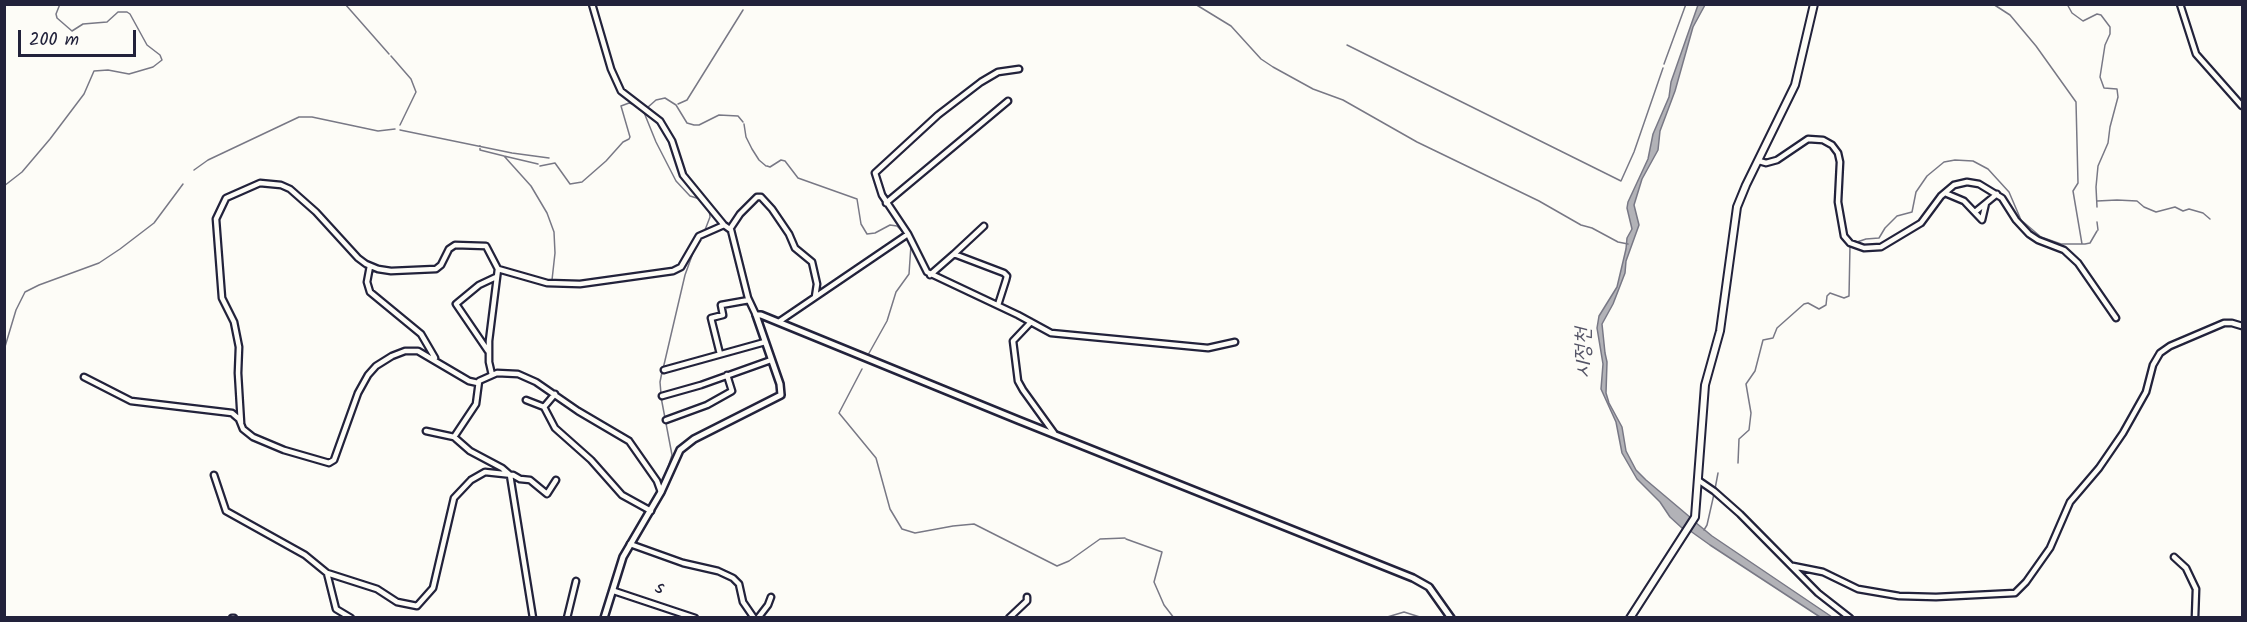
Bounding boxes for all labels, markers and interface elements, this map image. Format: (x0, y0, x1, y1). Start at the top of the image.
scale bar (21, 18, 140, 56)
text: 200 m (29, 26, 79, 55)
water label: 시정천 (1572, 328, 1598, 378)
street label: s (651, 577, 667, 603)

